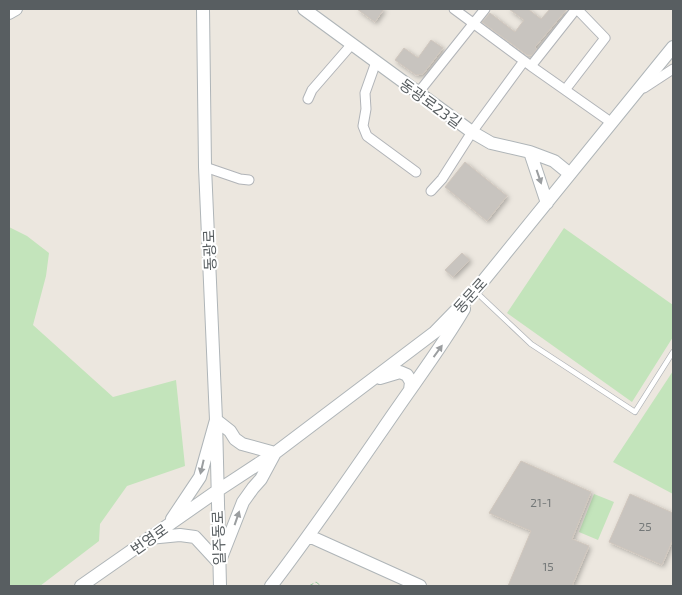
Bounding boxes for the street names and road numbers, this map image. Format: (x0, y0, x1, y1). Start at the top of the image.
street label: 동광로23길 (397, 75, 465, 131)
street label: 동광로 (199, 229, 219, 271)
street label: 동문로 (449, 274, 491, 316)
street label: 일주동로 (208, 510, 228, 566)
street label: 번영로 (127, 520, 171, 558)

